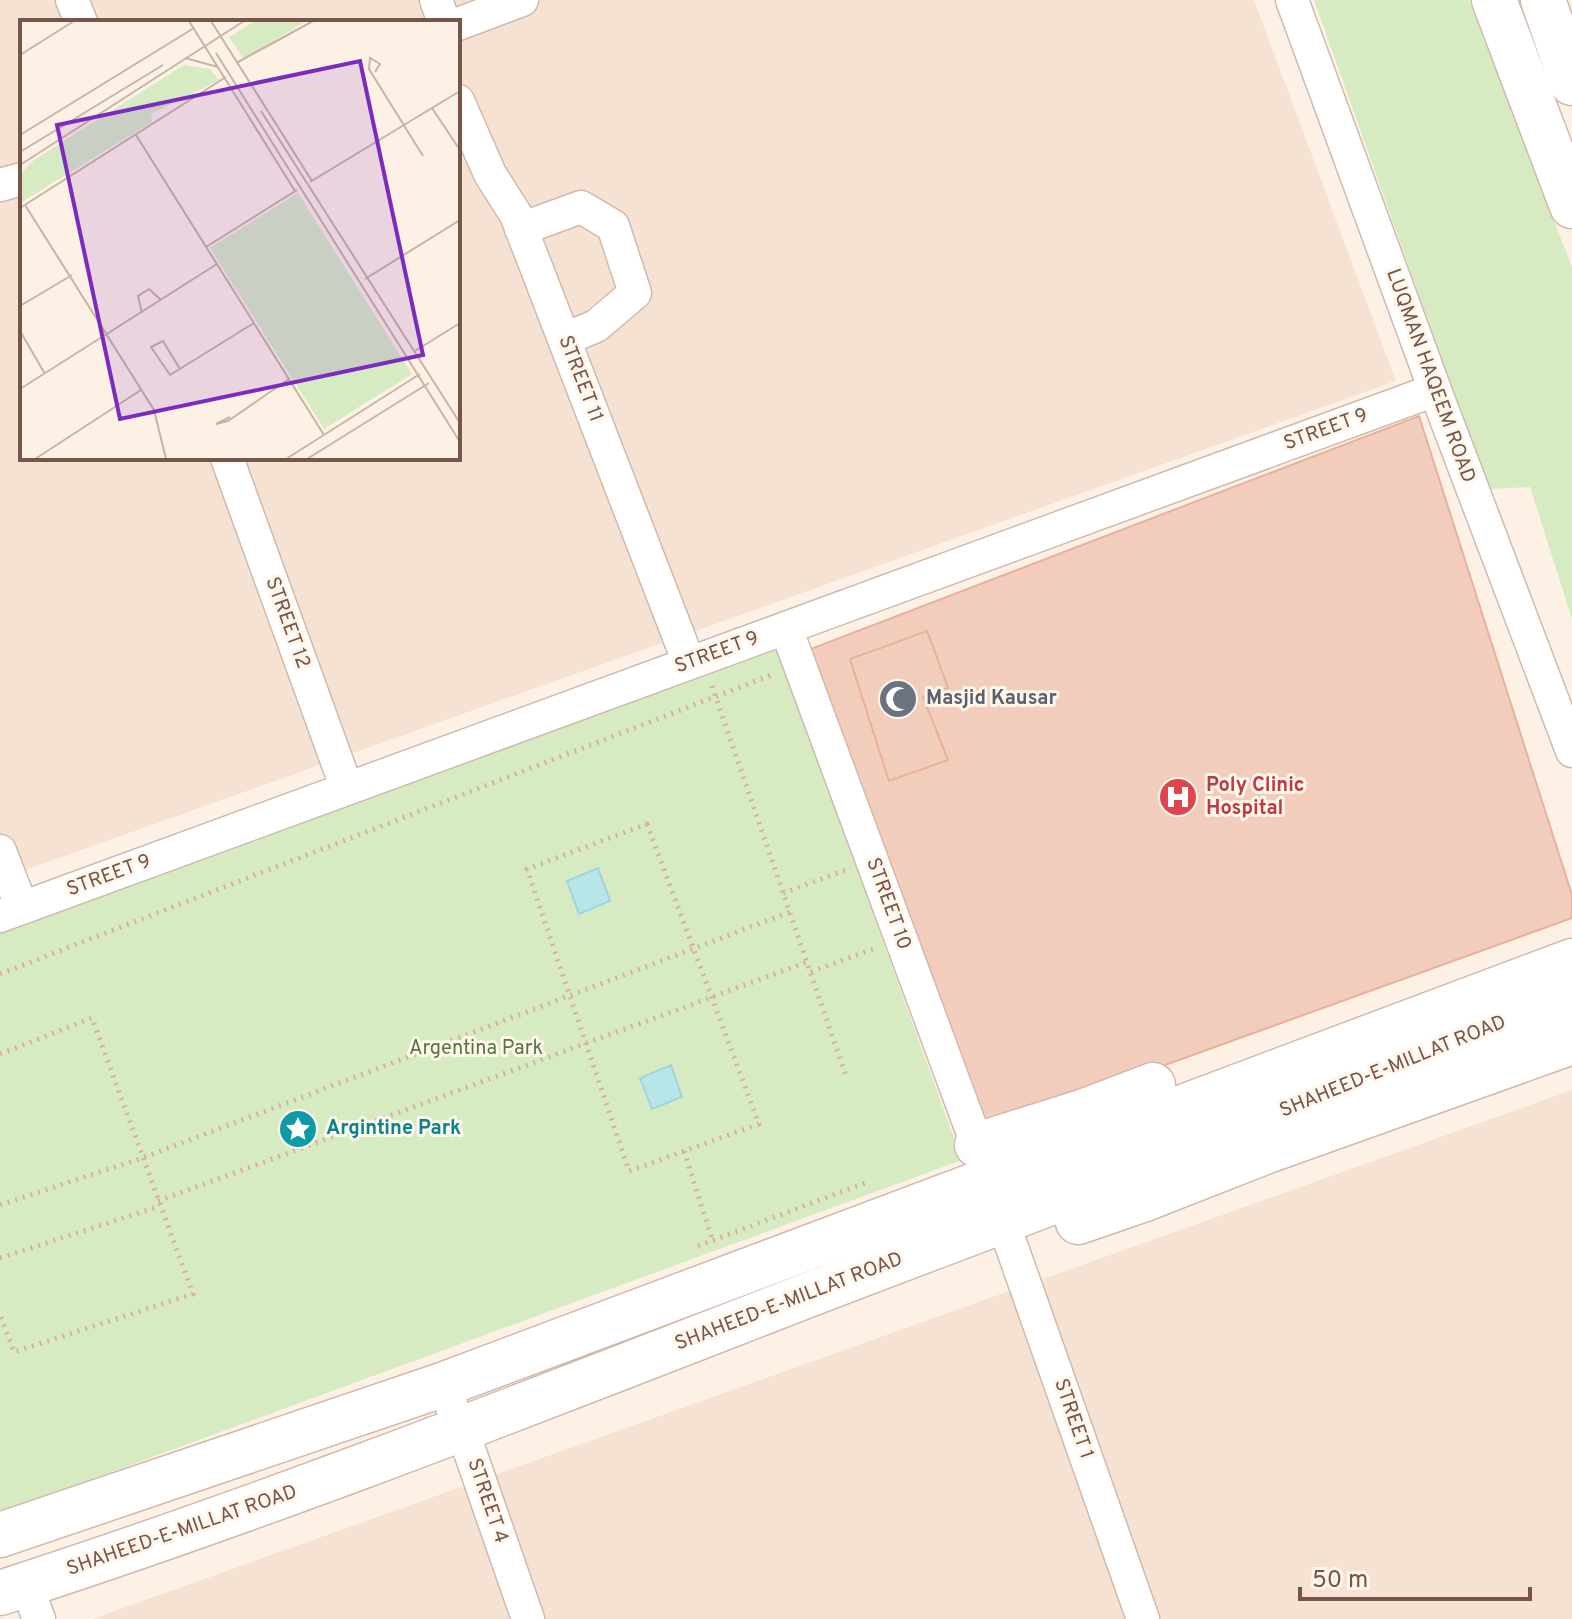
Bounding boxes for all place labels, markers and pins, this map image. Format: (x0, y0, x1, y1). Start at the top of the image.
mosque icon: Masjid Kausar (877, 678, 919, 720)
place label: Masjid Kausar (926, 686, 1058, 712)
place label: Poly Clinic Hospital (1206, 773, 1305, 822)
hospital icon: Poly Clinic Hospital (1157, 776, 1199, 818)
place icon: Argintine Park (277, 1108, 319, 1150)
place label: Argintine Park (326, 1116, 461, 1142)

